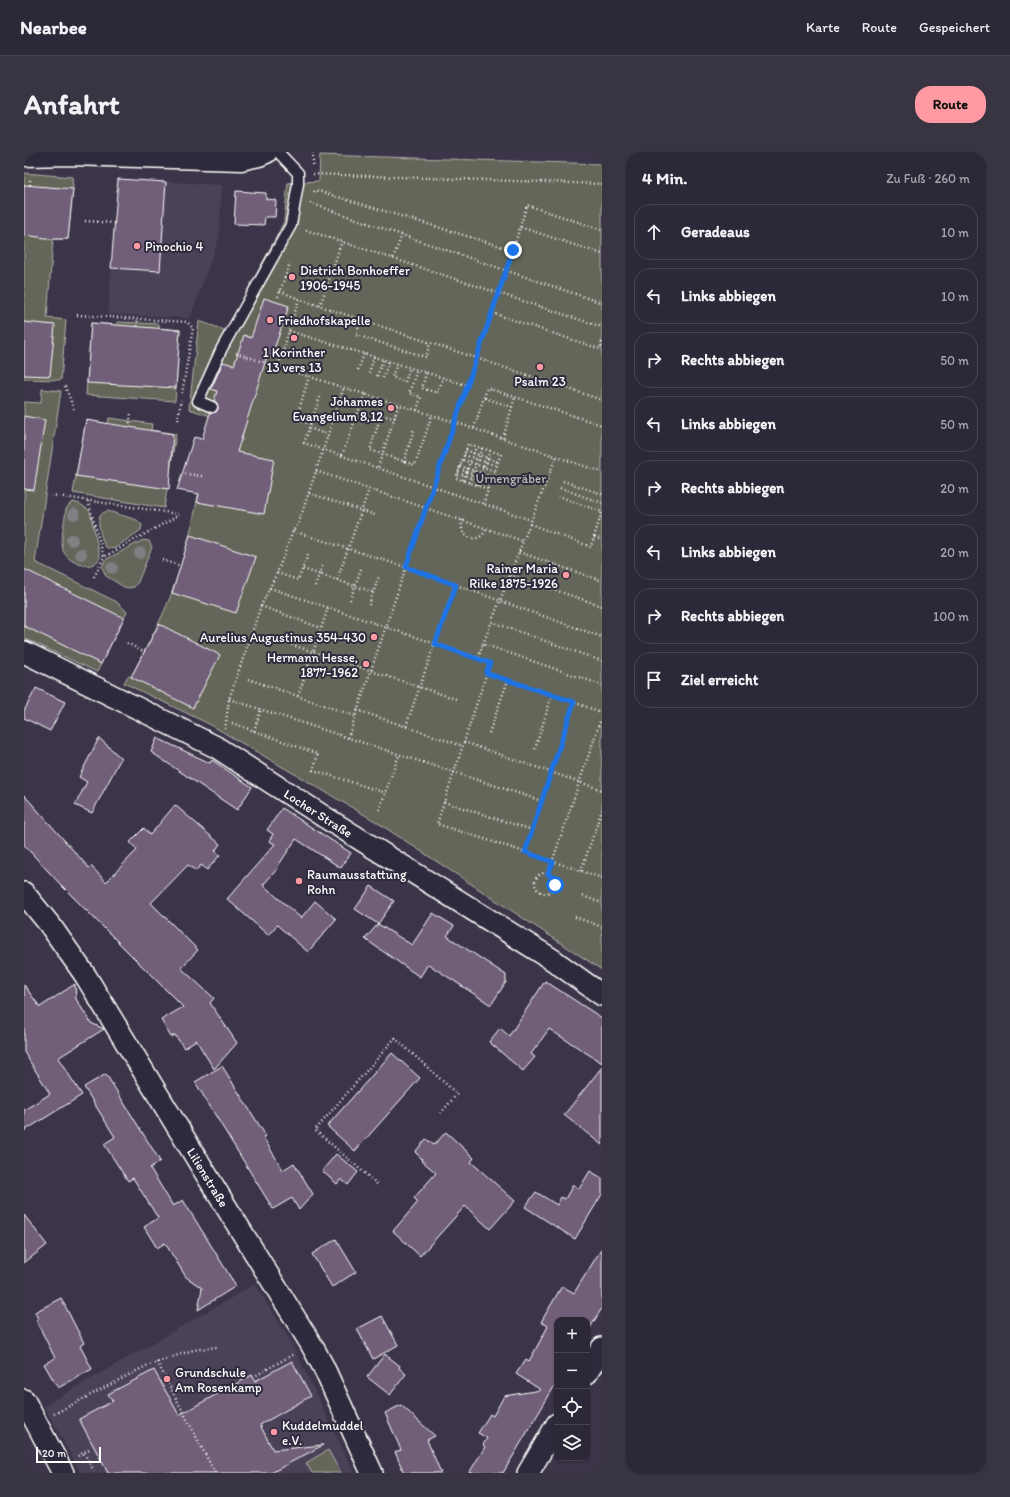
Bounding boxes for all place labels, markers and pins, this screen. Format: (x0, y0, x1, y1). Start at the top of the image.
place label: Pinochio 4 (145, 239, 203, 254)
marker: Pinochio 4 (132, 241, 142, 251)
place label: Dietrich Bonhoeffer 1906-1945 (300, 263, 411, 293)
marker: Dietrich Bonhoeffer 1906-1945 (287, 272, 297, 282)
place label: Friedhofskapelle (278, 313, 371, 328)
marker: Friedhofskapelle (265, 315, 275, 325)
marker: 1 Korinther 13 vers 13 (289, 333, 299, 343)
place label: 1 Korinther 13 vers 13 (263, 345, 325, 375)
marker: Psalm 23 (535, 362, 545, 372)
place label: Psalm 23 (514, 374, 566, 389)
place label: Johannes Evangelium 8,12 (293, 394, 383, 424)
marker: Johannes Evangelium 8,12 (386, 403, 396, 413)
place label: Rainer Maria Rilke 1875-1926 (469, 561, 558, 591)
marker: Rainer Maria Rilke 1875-1926 (561, 570, 571, 580)
place label: Aurelius Augustinus 354-430 (200, 630, 366, 645)
marker: Aurelius Augustinus 354-430 (369, 632, 379, 642)
place label: Hermann Hesse, 1877-1962 (267, 650, 358, 680)
marker: Hermann Hesse, 1877-1962 (361, 659, 371, 669)
place label: Raumausstattung Rohn (307, 867, 407, 897)
marker: Raumausstattung Rohn (294, 876, 304, 886)
place label: Grundschule Am Rosenkamp (175, 1365, 262, 1395)
marker: Grundschule Am Rosenkamp (162, 1374, 172, 1384)
place label: Kuddelmuddel e.V. (282, 1418, 364, 1448)
marker: Kuddelmuddel e.V. (269, 1427, 279, 1437)

